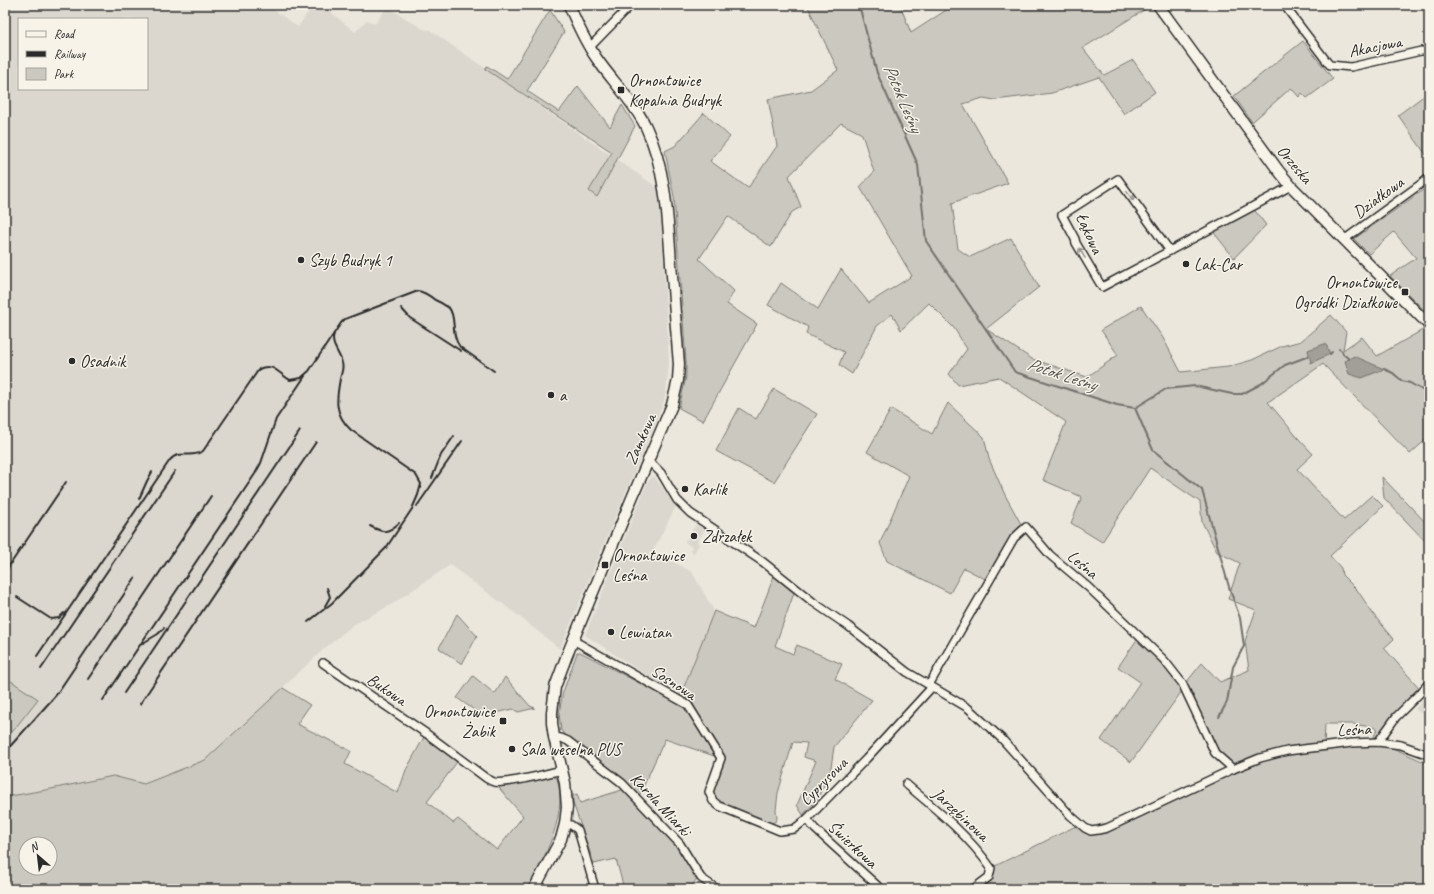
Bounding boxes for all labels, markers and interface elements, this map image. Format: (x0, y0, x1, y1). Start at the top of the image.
legend (18, 18, 148, 90)
text: Road (54, 26, 76, 42)
street label: Akacjowa (1347, 31, 1405, 62)
text: Railway (54, 46, 86, 62)
water label: Potok Leśny (879, 61, 928, 138)
text: Park (54, 66, 75, 82)
place label: Ornontowice Kopalnia Budryk (629, 70, 723, 111)
marker: Ornontowice Kopalnia Budryk (616, 85, 626, 95)
street label: Orzeska (1272, 141, 1318, 189)
street label: Działkowa (1349, 171, 1409, 223)
one-way arrow (1126, 190, 1134, 201)
street label: Łąkowa (1071, 209, 1108, 258)
one-way arrow (1077, 247, 1085, 259)
place label: Szyb Budryk 1 (309, 250, 393, 271)
place label: Lak-Car (1194, 254, 1244, 275)
marker: Szyb Budryk 1 (296, 255, 306, 265)
marker: Lak-Car (1181, 259, 1191, 269)
place label: Ornontowice Ogródki Działkowe (1294, 272, 1398, 313)
marker: Ornontowice Ogródki Działkowe (1400, 287, 1410, 297)
place label: Osadnik (80, 351, 127, 372)
water label: Potok Leśny (1025, 353, 1102, 396)
marker: Osadnik (67, 356, 77, 366)
place label: a (559, 385, 568, 406)
marker: a (546, 390, 556, 400)
street label: Zamkowa (620, 409, 662, 468)
place label: Karlik (693, 479, 728, 500)
marker: Karlik (680, 484, 690, 494)
place label: Zdrzałek (702, 526, 753, 547)
marker: Zdrzałek (689, 531, 699, 541)
place label: Ornontowice Leśna (613, 545, 686, 586)
street label: Leśna (1063, 546, 1104, 584)
marker: Ornontowice Leśna (600, 560, 610, 570)
place label: Lewiatan (619, 622, 673, 643)
marker: Lewiatan (606, 627, 616, 637)
street label: Sosnowa (647, 660, 702, 706)
street label: Bukowa (363, 669, 412, 711)
place label: Ornontowice Żabik (424, 701, 497, 742)
marker: Ornontowice Żabik (498, 716, 508, 726)
street label: Leśna (1337, 718, 1373, 741)
place label: Sala weselna PUS (520, 739, 624, 760)
marker: Sala weselna PUS (507, 744, 517, 754)
street label: Cyprysowa (795, 752, 853, 810)
street label: Karola Miarki (626, 768, 697, 843)
street label: Jarzębinowa (927, 782, 995, 847)
street label: Świerkowa (823, 815, 884, 874)
north arrow (18, 836, 58, 876)
text: N (27, 838, 42, 855)

